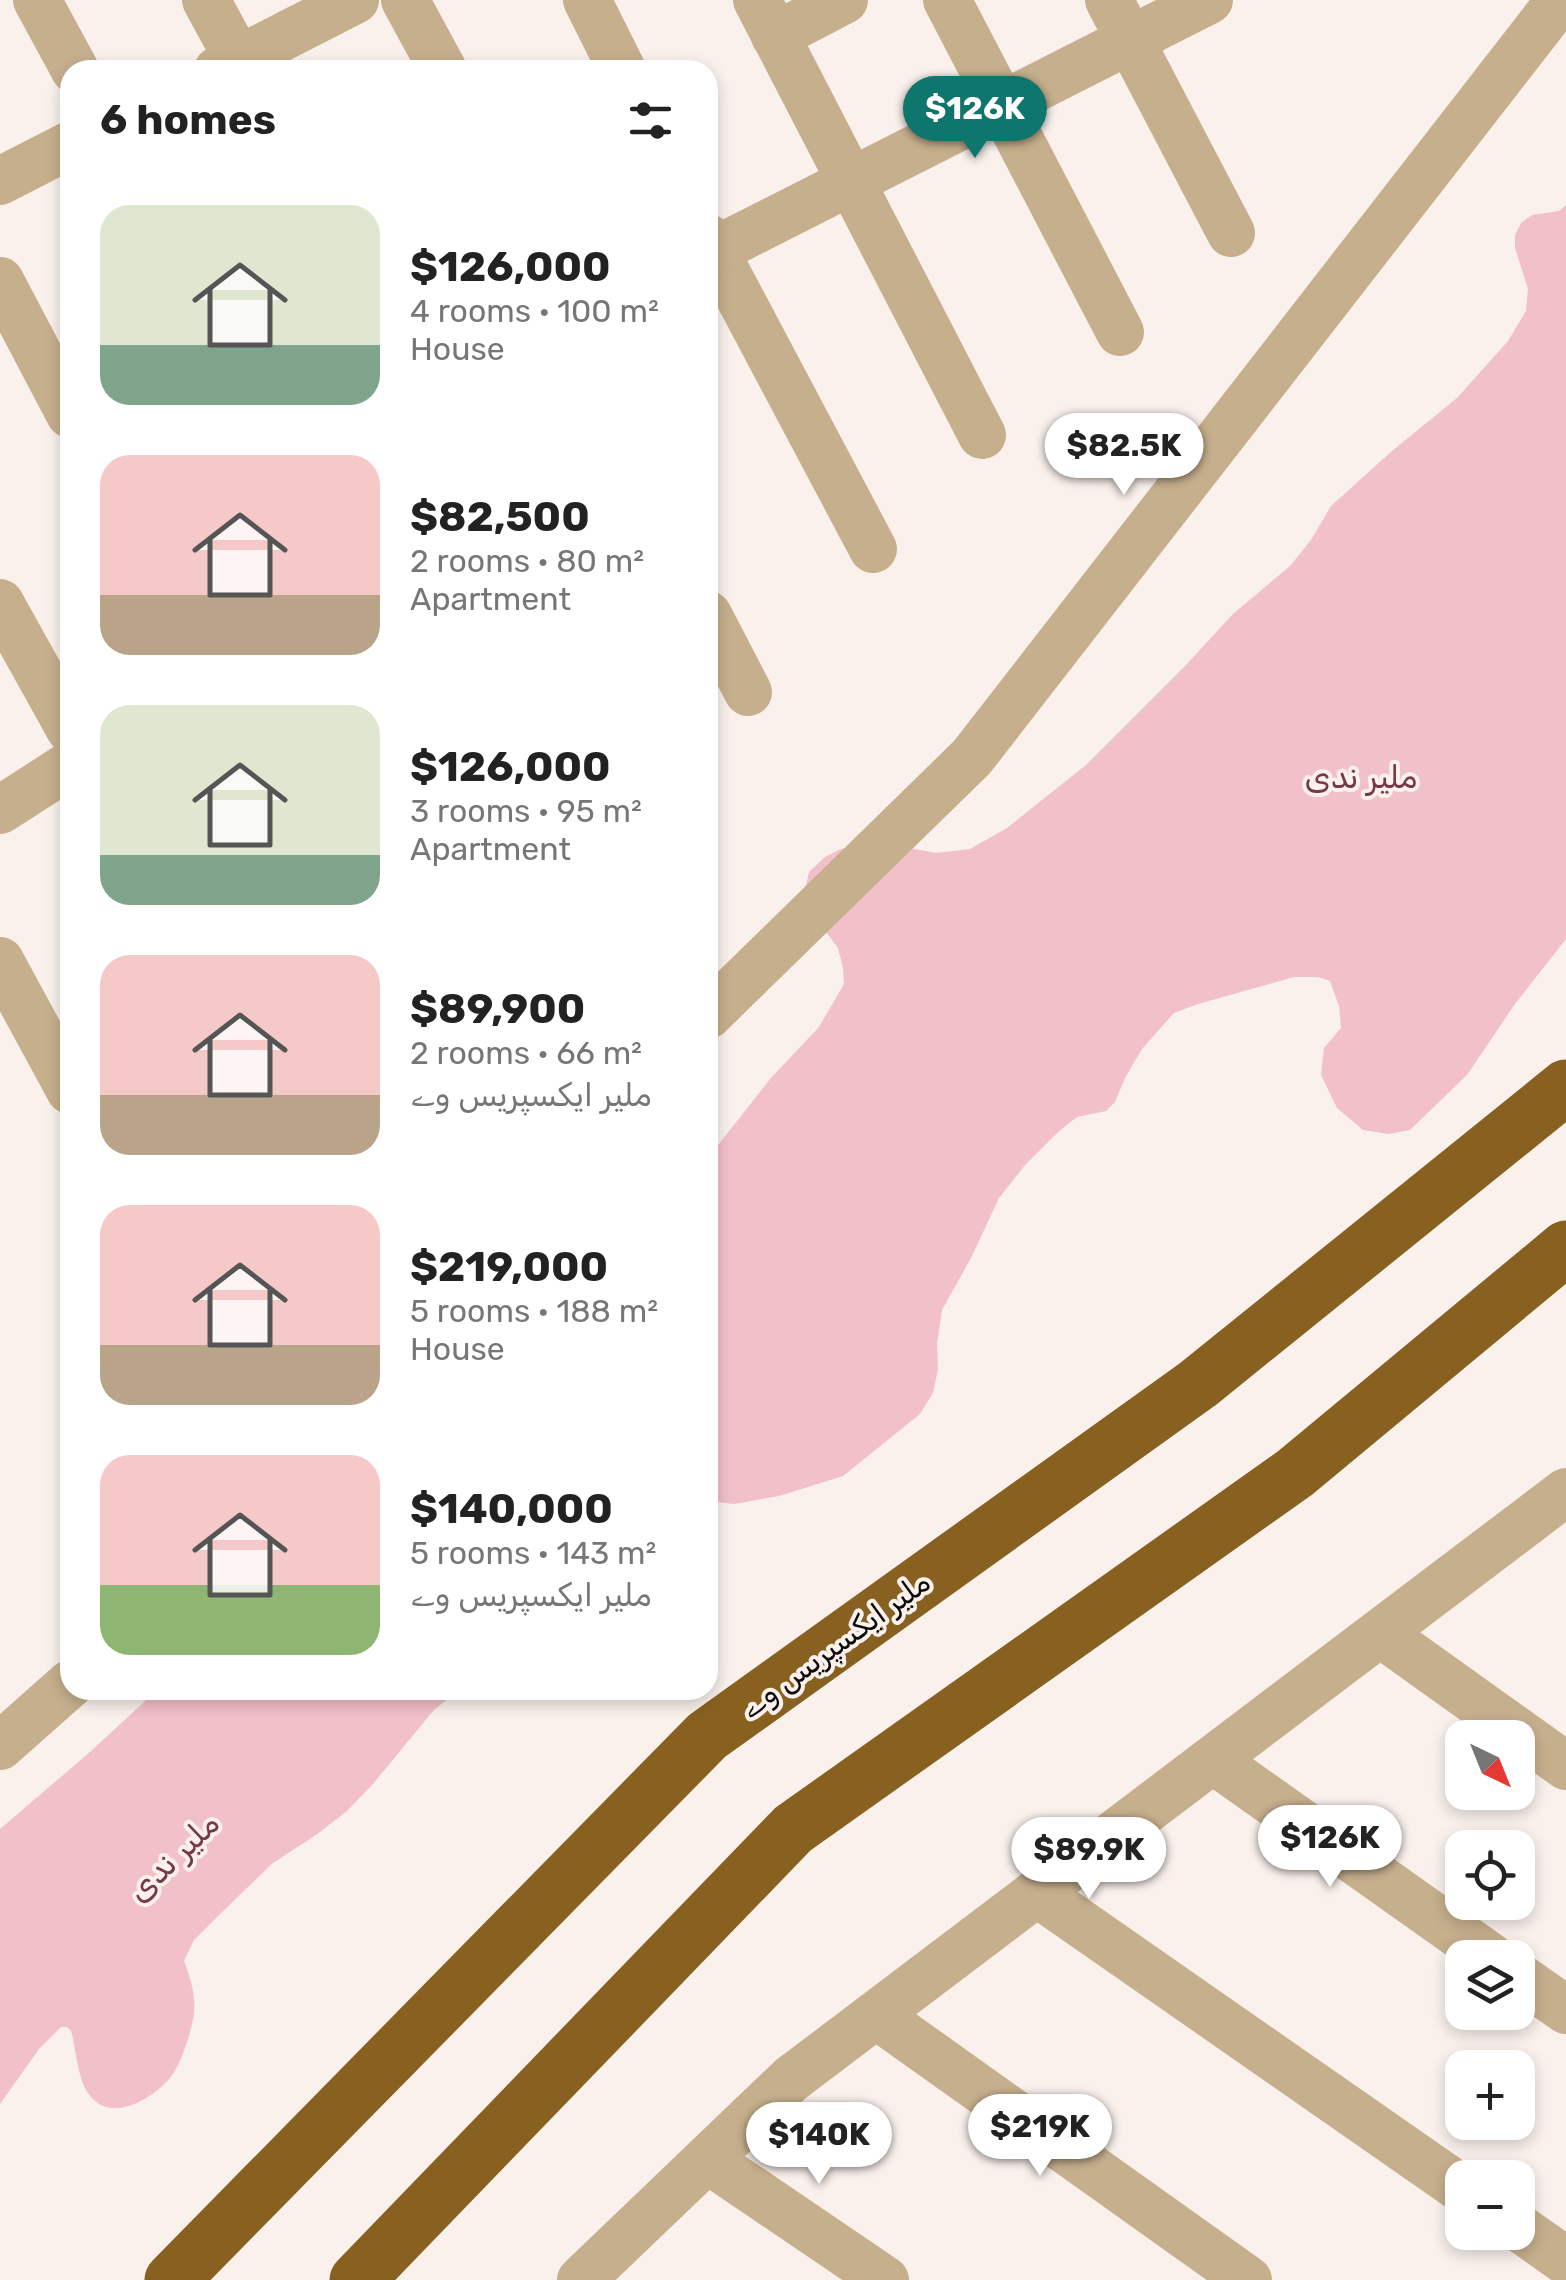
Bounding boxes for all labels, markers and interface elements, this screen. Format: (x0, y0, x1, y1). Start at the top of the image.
pin: $126K (905, 76, 1045, 161)
text: $126K (925, 89, 1025, 127)
icon: filters (623, 93, 678, 148)
text: 6 homes (100, 95, 276, 145)
text: $126,000 (410, 242, 611, 292)
icon: home (180, 245, 300, 365)
text: 4 rooms · 100 m² (410, 292, 659, 330)
text: House (410, 330, 505, 368)
pin: $82.5K (1043, 413, 1205, 498)
text: $82.5K (1067, 426, 1181, 464)
text: $82,500 (410, 492, 590, 542)
icon: home (180, 495, 300, 615)
text: 2 rooms · 80 m² (410, 542, 644, 580)
text: Apartment (410, 580, 571, 618)
text: $126,000 (410, 742, 611, 792)
icon: home (180, 745, 300, 865)
water label: ملیر ندی (1305, 758, 1417, 796)
text: 3 rooms · 95 m² (410, 792, 642, 830)
text: Apartment (410, 830, 571, 868)
text: $89,900 (410, 984, 585, 1034)
icon: home (180, 995, 300, 1115)
text: 2 rooms · 66 m² (410, 1034, 642, 1072)
text: ملیر ایکسپریس وے (410, 1076, 652, 1114)
text: $219,000 (410, 1242, 608, 1292)
icon: home (180, 1245, 300, 1365)
text: 5 rooms · 188 m² (410, 1292, 658, 1330)
text: House (410, 1330, 505, 1368)
text: $140,000 (410, 1484, 613, 1534)
icon: home (180, 1495, 300, 1615)
text: 5 rooms · 143 m² (410, 1534, 656, 1572)
street label: ملیر ایکسپریس وے (733, 1564, 938, 1728)
text: ملیر ایکسپریس وے (410, 1576, 652, 1614)
north arrow (1445, 1720, 1535, 1810)
map controls (1445, 1720, 1535, 2250)
water label: ملیر ندی (119, 1804, 227, 1910)
pin: $126K (1260, 1805, 1400, 1890)
pin: $89.9K (1008, 1817, 1170, 1902)
text: $126K (1280, 1818, 1380, 1856)
text: $89.9K (1033, 1830, 1145, 1868)
button: locate (1445, 1830, 1535, 1920)
button: layers (1445, 1940, 1535, 2030)
button: + (1445, 2050, 1535, 2140)
pin: $219K (970, 2094, 1110, 2179)
pin: $140K (749, 2102, 889, 2187)
text: $219K (990, 2107, 1090, 2145)
text: $140K (768, 2115, 870, 2153)
button: − (1445, 2160, 1535, 2250)

